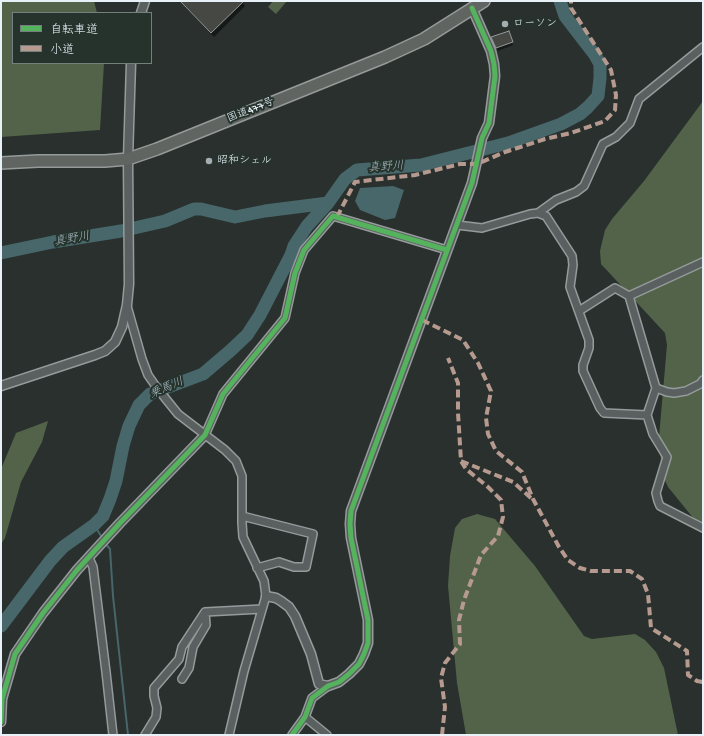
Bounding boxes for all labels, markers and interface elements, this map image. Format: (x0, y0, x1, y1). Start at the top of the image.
legend (12, 12, 152, 64)
place label: ローソン (513, 17, 557, 31)
marker: ローソン (500, 19, 510, 29)
text: 自転車道 (50, 24, 98, 38)
text: 小道 (50, 44, 74, 58)
street label: 国道477号 (226, 96, 276, 126)
place label: 昭和シェル (217, 154, 272, 168)
marker: 昭和シェル (204, 156, 214, 166)
water label: 真野川 (368, 160, 404, 176)
water label: 真野川 (53, 230, 91, 250)
water label: 乗馬川 (148, 375, 186, 403)

